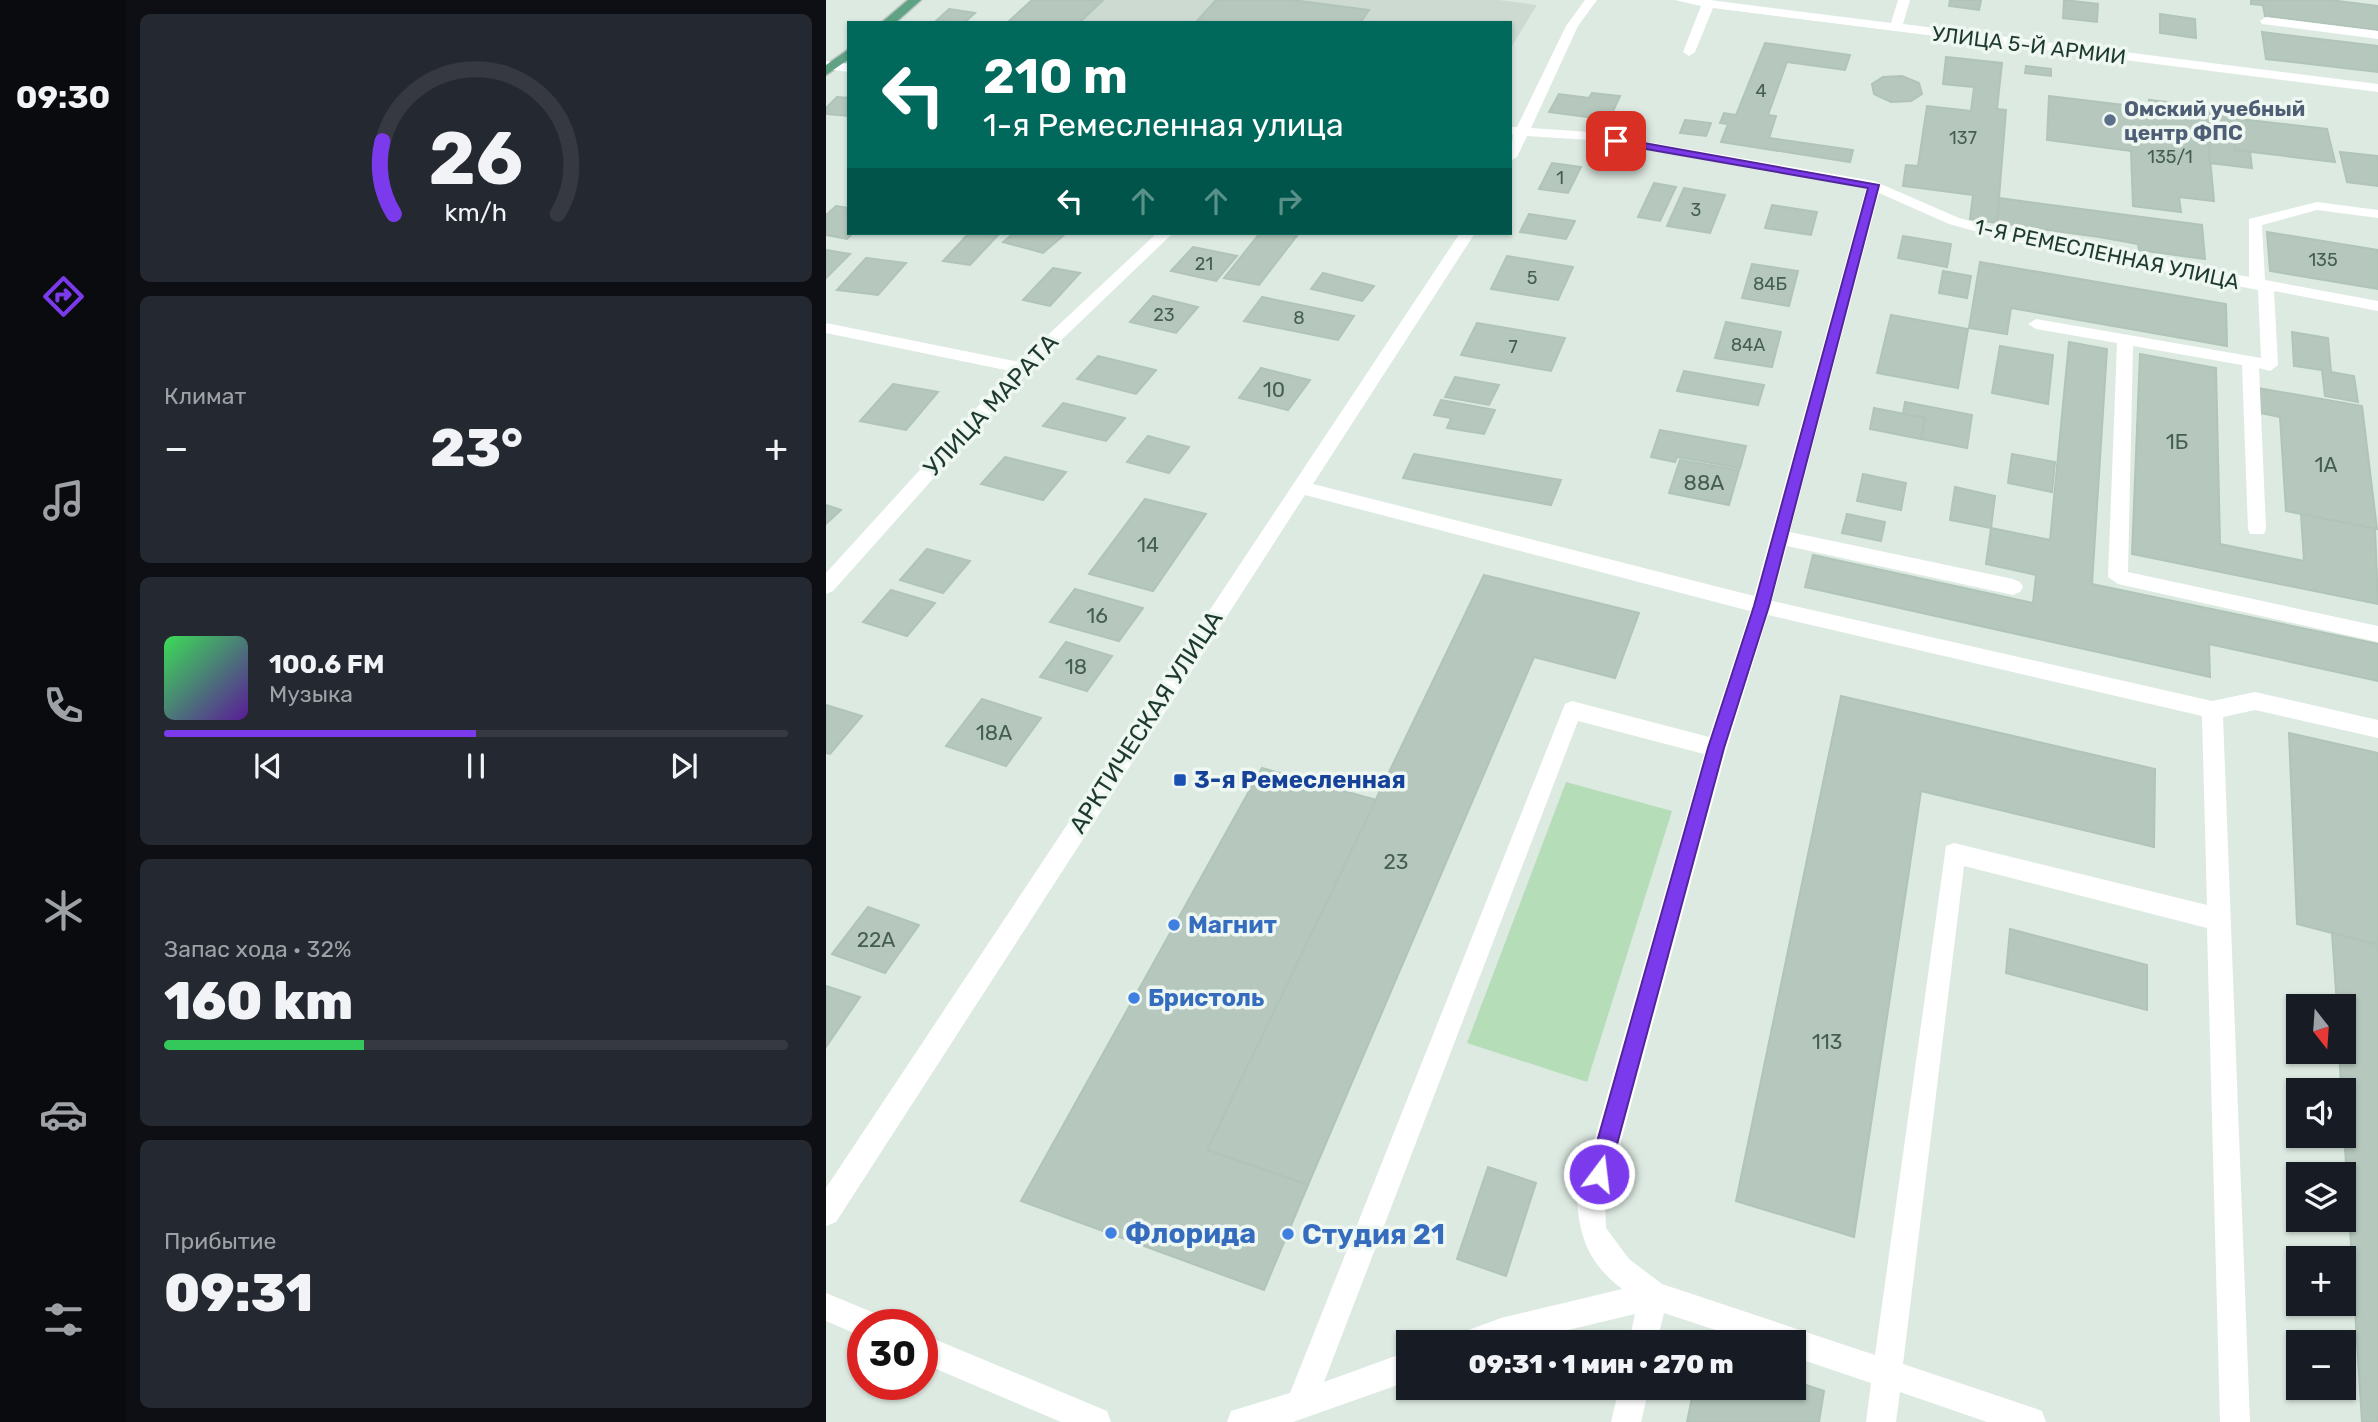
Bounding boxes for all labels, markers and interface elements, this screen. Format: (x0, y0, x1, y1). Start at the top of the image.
street label: УЛИЦА 5-Й АРМИИ (1931, 21, 2127, 69)
text: 210 m (983, 47, 1128, 105)
icon: left (868, 49, 959, 140)
text: 09:30 (16, 78, 110, 116)
house number: 4 (1755, 80, 1767, 102)
place label: Омский учебный центр ФПС (2124, 96, 2305, 145)
text: 1-я Ремесленная улица (983, 106, 1344, 144)
pin (1586, 111, 1646, 171)
marker: Омский учебный центр ФПС (2102, 112, 2118, 128)
text: 26 (429, 116, 523, 202)
icon: arrive (1597, 122, 1635, 160)
house number: 137 (1949, 127, 1977, 149)
house number: 135/1 (2147, 146, 2193, 168)
house number: 1 (1556, 167, 1564, 189)
icon: left (1051, 182, 1089, 220)
icon: ahead (1124, 182, 1162, 220)
icon: ahead (1197, 182, 1235, 220)
icon: right (1270, 182, 1308, 220)
text: km/h (445, 198, 507, 227)
house number: 3 (1691, 199, 1701, 221)
street label: 1-Я РЕМЕСЛЕННАЯ УЛИЦА (1972, 214, 2242, 294)
house number: 135 (2308, 249, 2338, 271)
house number: 21 (1195, 253, 1213, 275)
house number: 5 (1527, 267, 1537, 289)
icon: directions (39, 272, 88, 321)
house number: 84Б (1753, 273, 1787, 295)
house number: 23 (1153, 304, 1175, 326)
house number: 8 (1293, 307, 1305, 329)
street label: УЛИЦА МАРАТА (918, 328, 1064, 482)
house number: 84А (1731, 334, 1765, 356)
house number: 7 (1508, 336, 1518, 358)
house number: 10 (1263, 377, 1285, 402)
text: Климат (164, 382, 246, 410)
text: 23° (430, 417, 523, 479)
text: − (164, 425, 189, 471)
text: + (764, 425, 788, 471)
house number: 1Б (2166, 429, 2188, 454)
house number: 1А (2314, 452, 2338, 477)
house number: 88А (1684, 470, 1724, 495)
icon: music (39, 476, 88, 525)
house number: 14 (1137, 532, 1159, 557)
house number: 16 (1086, 603, 1108, 628)
street label: АРКТИЧЕСКАЯ УЛИЦА (1064, 606, 1228, 838)
text: 100.6 FM (269, 649, 384, 680)
house number: 18 (1065, 654, 1087, 679)
text: Музыка (269, 680, 353, 708)
icon: phone (39, 681, 88, 730)
house number: 18А (976, 720, 1012, 745)
icon: previous (249, 747, 287, 785)
icon: pause (457, 747, 495, 785)
icon: next (665, 747, 703, 785)
place label: 3-я Ремесленная (1194, 766, 1406, 794)
marker: 3-я Ремесленная (1172, 772, 1188, 788)
house number: 23 (1384, 849, 1408, 874)
icon: climate (39, 886, 88, 935)
place label: Магнит (1188, 911, 1277, 939)
marker: Магнит (1166, 917, 1182, 933)
house number: 22А (857, 927, 895, 952)
text: Запас хода · 32% (164, 935, 351, 963)
text: 160 km (164, 970, 353, 1032)
place label: Бристоль (1148, 984, 1264, 1012)
marker: Бристоль (1126, 990, 1142, 1006)
north arrow (2286, 994, 2356, 1064)
map controls (2286, 994, 2356, 1400)
house number: 113 (1812, 1029, 1842, 1054)
button: sound (2286, 1078, 2356, 1148)
icon: car (39, 1090, 88, 1139)
position arrow (1562, 1137, 1636, 1211)
button: layers (2286, 1162, 2356, 1232)
place label: Флорида (1125, 1217, 1256, 1250)
place label: Студия 21 (1302, 1218, 1445, 1251)
marker: Флорида (1103, 1225, 1119, 1241)
marker: Студия 21 (1280, 1226, 1296, 1242)
text: Прибытие (164, 1227, 276, 1255)
button: + (2286, 1246, 2356, 1316)
text: 09:31 (164, 1262, 313, 1324)
icon: filters (39, 1295, 88, 1344)
speed limit sign: 30 (847, 1309, 938, 1400)
button: − (2286, 1330, 2356, 1400)
text: 09:31 · 1 мин · 270 m (1468, 1349, 1734, 1380)

